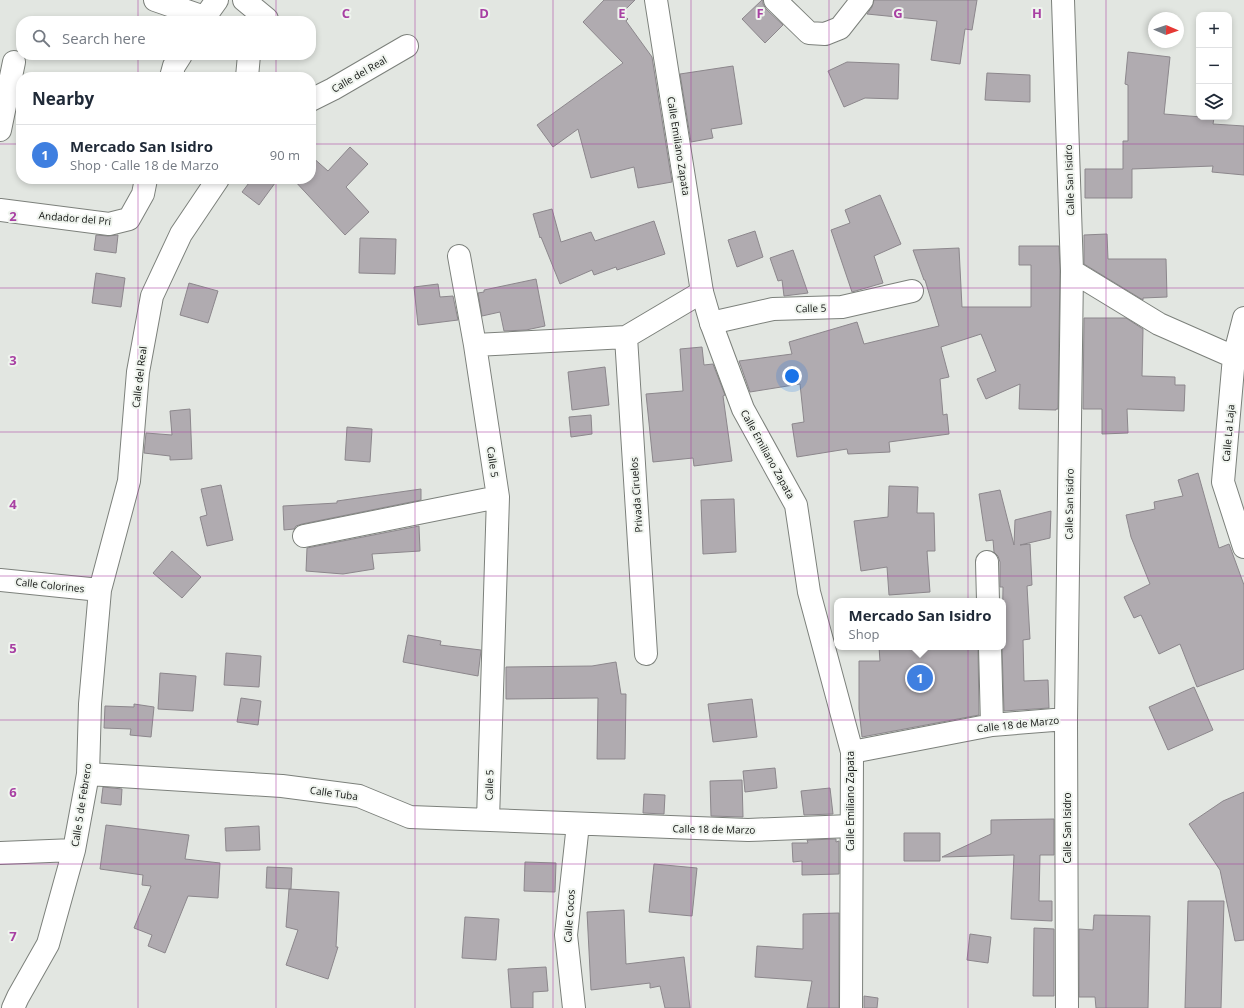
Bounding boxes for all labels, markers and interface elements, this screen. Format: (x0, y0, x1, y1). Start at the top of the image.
text: C (342, 4, 350, 22)
text: D (479, 4, 489, 22)
text: E (618, 4, 626, 22)
text: F (756, 4, 764, 22)
text: G (893, 4, 903, 22)
text: H (1032, 4, 1042, 22)
north arrow (1148, 12, 1184, 48)
map controls (1196, 12, 1232, 120)
button: + (1196, 12, 1232, 48)
search box (16, 16, 316, 60)
icon: search (30, 27, 52, 49)
text: Search here (62, 28, 146, 48)
button: − (1196, 48, 1232, 84)
street label: Calle del Real (329, 52, 389, 96)
button: layers (1196, 84, 1232, 120)
text: Nearby (32, 87, 94, 110)
street label: Calle Emiliano Zapata (664, 96, 694, 196)
text: Mercado San Isidro (70, 136, 213, 156)
street label: Calle San Isidro (1061, 144, 1077, 216)
text: 1 (41, 146, 49, 164)
text: 90 m (270, 146, 300, 164)
text: Shop · Calle 18 de Marzo (70, 156, 219, 174)
text: 2 (9, 207, 17, 225)
street label: Andador del Pri (38, 208, 112, 228)
street label: Calle 5 (795, 300, 827, 316)
street label: Calle del Real (128, 345, 150, 409)
text: 3 (9, 351, 17, 369)
your location (782, 366, 802, 386)
street label: Calle La Laja (1219, 404, 1237, 462)
street label: Calle Emiliano Zapata (738, 407, 798, 501)
street label: Calle 5 (484, 446, 502, 479)
street label: Privada Ciruelos (626, 457, 646, 533)
street label: Calle San Isidro (1061, 468, 1077, 540)
text: 4 (9, 495, 17, 513)
street label: Calle Colorines (15, 574, 85, 596)
popup (834, 598, 1006, 650)
text: Mercado San Isidro (849, 605, 991, 625)
text: Shop (849, 625, 879, 643)
text: 5 (9, 639, 17, 657)
pin: 1 (907, 663, 933, 693)
street label: Calle 18 de Marzo (976, 713, 1060, 735)
street label: Calle Emiliano Zapata (843, 751, 857, 851)
street label: Calle 5 de Febrero (67, 762, 95, 848)
street label: Calle 5 (481, 769, 497, 801)
text: 6 (9, 783, 17, 801)
street label: Calle Tuba (309, 783, 359, 803)
street label: Calle San Isidro (1060, 792, 1074, 864)
street label: Calle 18 de Marzo (672, 821, 756, 837)
street label: Calle Cocos (560, 889, 578, 943)
text: 7 (9, 927, 17, 945)

